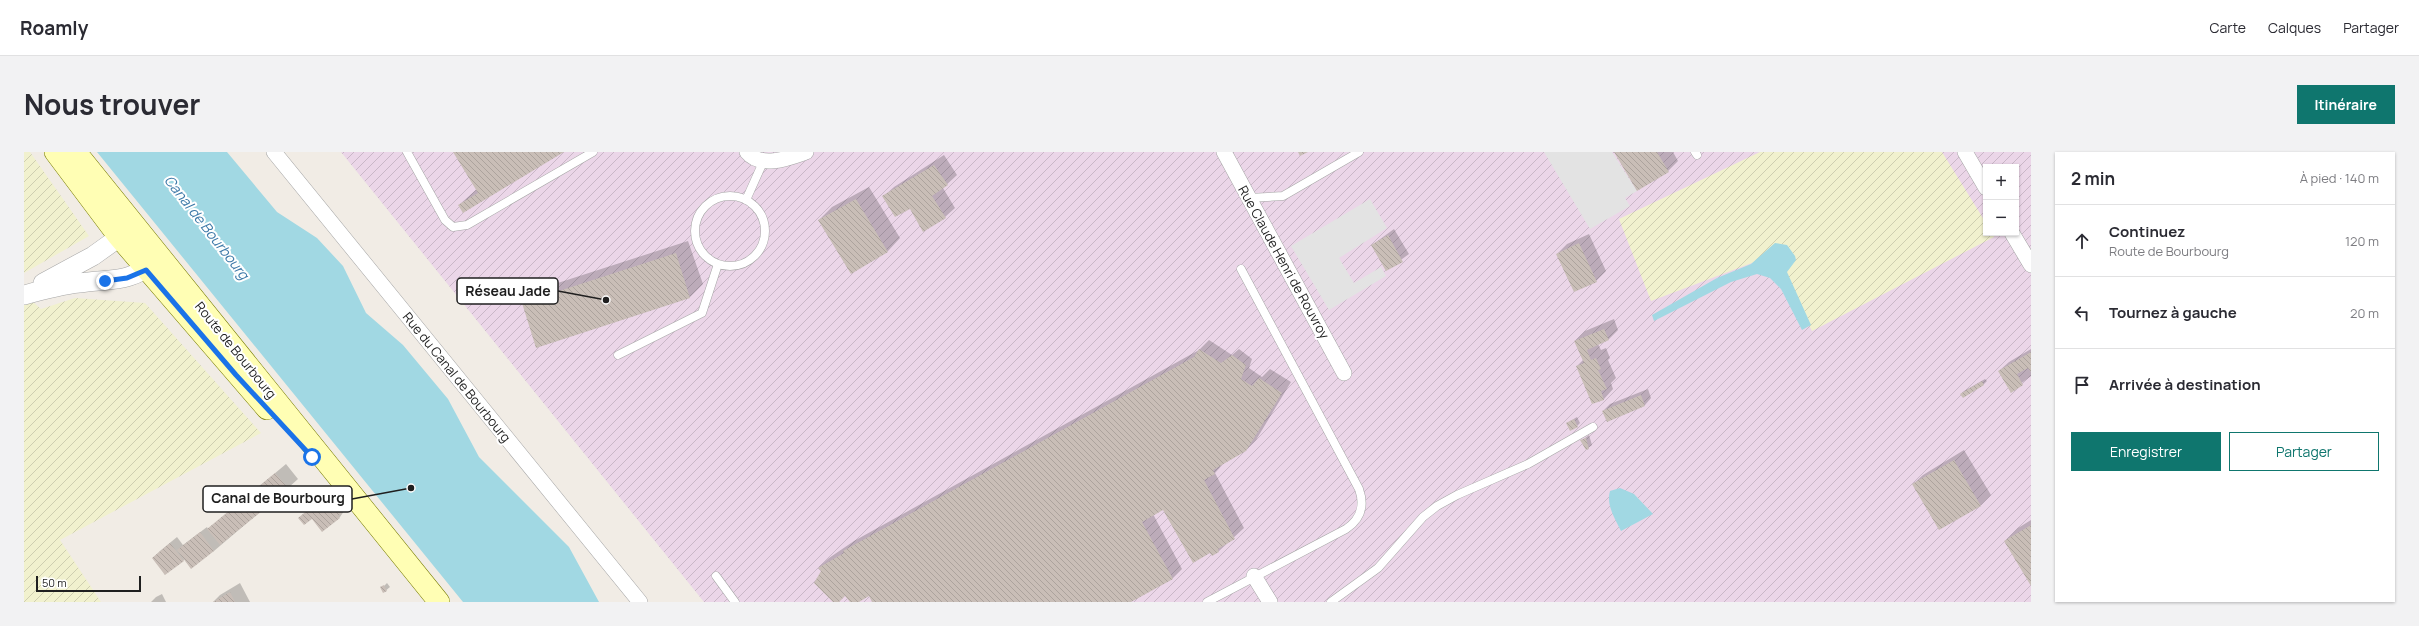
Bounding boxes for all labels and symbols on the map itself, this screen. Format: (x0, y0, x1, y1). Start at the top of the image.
water label: Canal de Bourbourg (160, 171, 255, 284)
street label: Rue Claude Henri de Rouvroy (1234, 182, 1334, 342)
route end (96, 272, 114, 290)
callout: Réseau Jade (457, 278, 558, 304)
text: Réseau Jade (465, 281, 551, 300)
street label: Route de Bourbourg (191, 298, 281, 402)
street label: Rue du Canal de Bourbourg (399, 308, 515, 446)
route start (303, 448, 321, 466)
callout: Canal de Bourbourg (203, 486, 352, 512)
text: Canal de Bourbourg (211, 488, 345, 507)
scale bar (36, 574, 141, 593)

